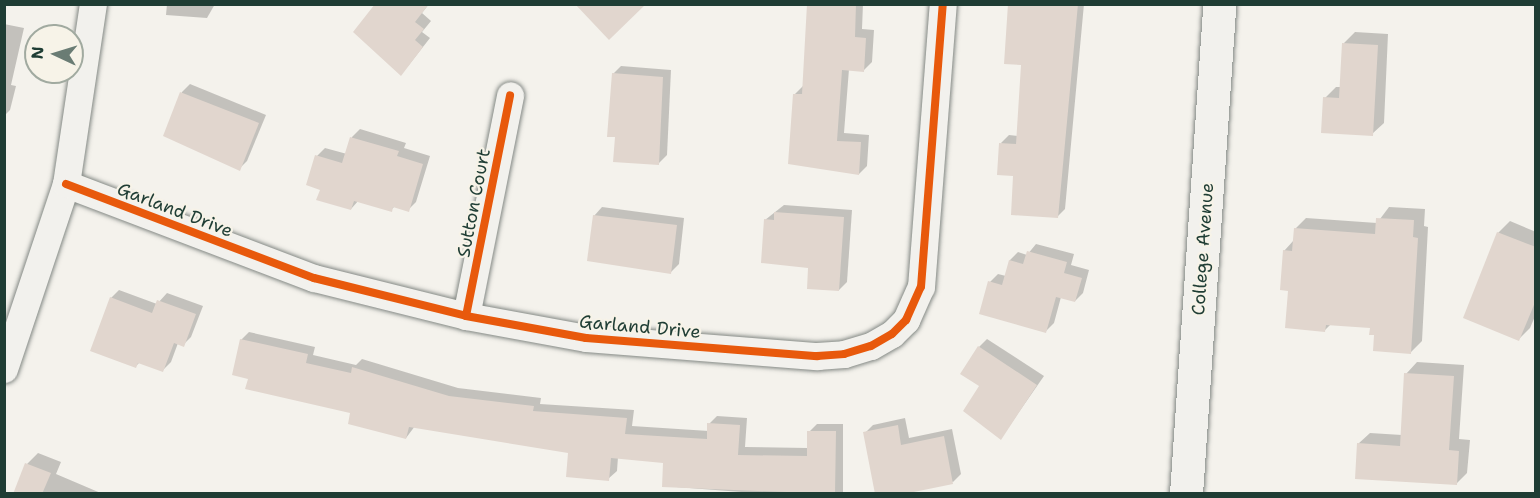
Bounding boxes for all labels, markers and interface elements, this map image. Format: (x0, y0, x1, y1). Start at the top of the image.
north arrow (24, 24, 84, 84)
text: N (27, 46, 48, 60)
street label: Sutton Court (453, 147, 495, 259)
street label: Garland Drive (114, 178, 236, 242)
street label: College Avenue (1188, 182, 1218, 316)
street label: Garland Drive (578, 311, 702, 343)

